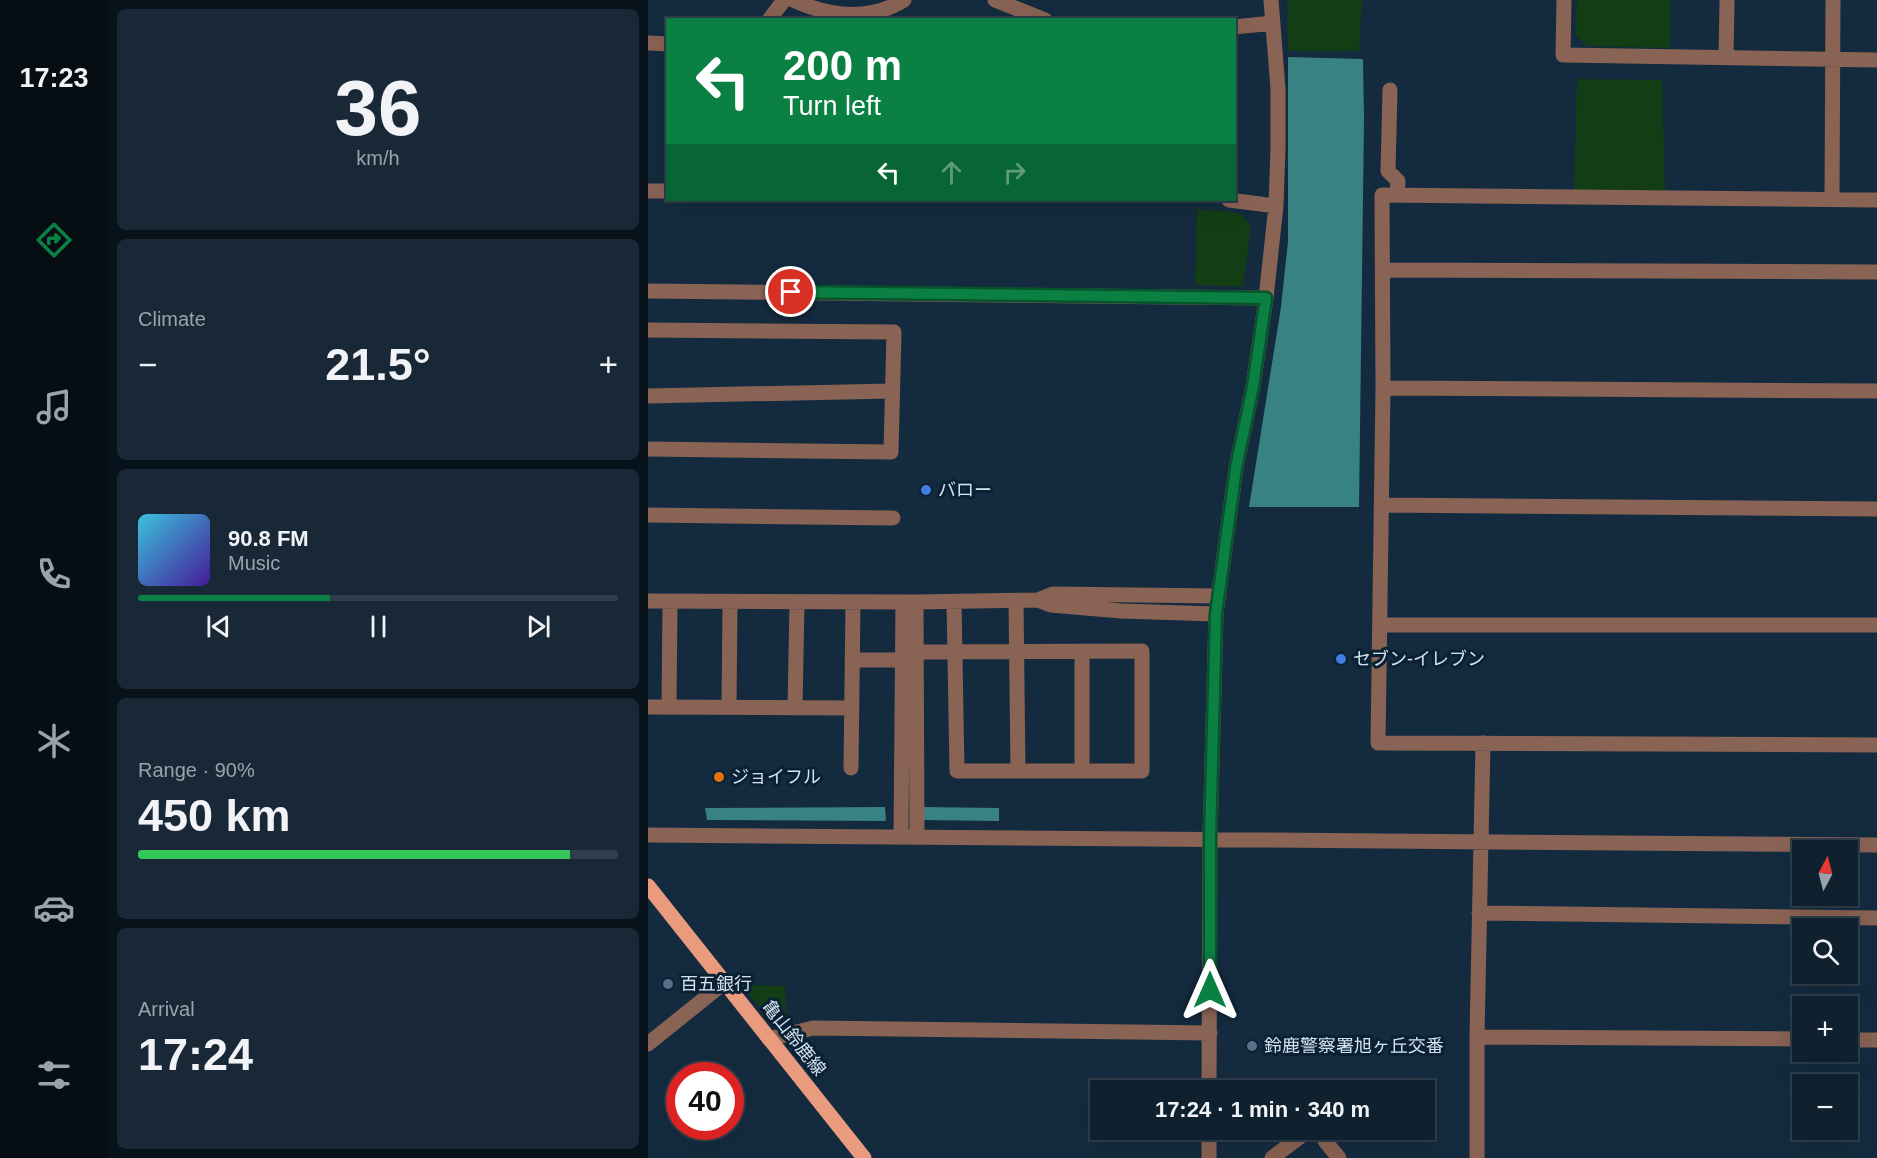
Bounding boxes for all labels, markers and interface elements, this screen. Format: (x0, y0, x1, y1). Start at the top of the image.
icon: left (684, 42, 762, 120)
text: 200 m (783, 42, 902, 89)
text: 17:23 (19, 63, 89, 93)
text: 36 (335, 64, 421, 152)
text: Turn left (783, 91, 881, 121)
text: km/h (356, 147, 400, 169)
icon: left (872, 156, 905, 189)
icon: ahead (935, 156, 968, 189)
icon: right (998, 156, 1031, 189)
icon: directions (33, 219, 75, 261)
pin (765, 266, 816, 317)
icon: arrive (774, 275, 807, 308)
text: Climate (138, 308, 206, 330)
text: 21.5° (325, 339, 431, 390)
text: − (138, 346, 157, 383)
text: + (599, 346, 618, 383)
icon: music (33, 386, 75, 428)
place label: バロー (938, 480, 992, 500)
marker: バロー (919, 483, 933, 497)
text: 90.8 FM (228, 526, 309, 551)
text: Music (228, 552, 280, 574)
icon: phone (33, 553, 75, 595)
icon: previous (202, 610, 235, 643)
icon: pause (362, 610, 395, 643)
icon: next (522, 610, 555, 643)
place label: セブン-イレブン (1353, 649, 1485, 669)
marker: セブン-イレブン (1334, 652, 1348, 666)
icon: climate (33, 720, 75, 762)
text: Range · 90% (138, 759, 255, 781)
place label: ジョイフル (731, 767, 821, 787)
marker: ジョイフル (712, 770, 726, 784)
text: 450 km (138, 790, 291, 841)
north arrow (1792, 840, 1858, 906)
map controls (1792, 840, 1858, 1140)
icon: car (33, 887, 75, 929)
button: search (1792, 918, 1858, 984)
position arrow (1178, 958, 1242, 1022)
place label: 百五銀行 (680, 974, 752, 994)
marker: 百五銀行 (661, 977, 675, 991)
street label: 亀山鈴鹿線 (758, 996, 830, 1080)
button: + (1792, 996, 1858, 1062)
text: Arrival (138, 998, 195, 1020)
text: 17:24 (138, 1029, 253, 1080)
place label: 鈴鹿警察署旭ヶ丘交番 (1264, 1036, 1444, 1056)
marker: 鈴鹿警察署旭ヶ丘交番 (1245, 1039, 1259, 1053)
icon: filters (33, 1054, 75, 1096)
speed limit sign: 40 (666, 1062, 744, 1140)
button: − (1792, 1074, 1858, 1140)
text: 17:24 · 1 min · 340 m (1155, 1097, 1370, 1122)

